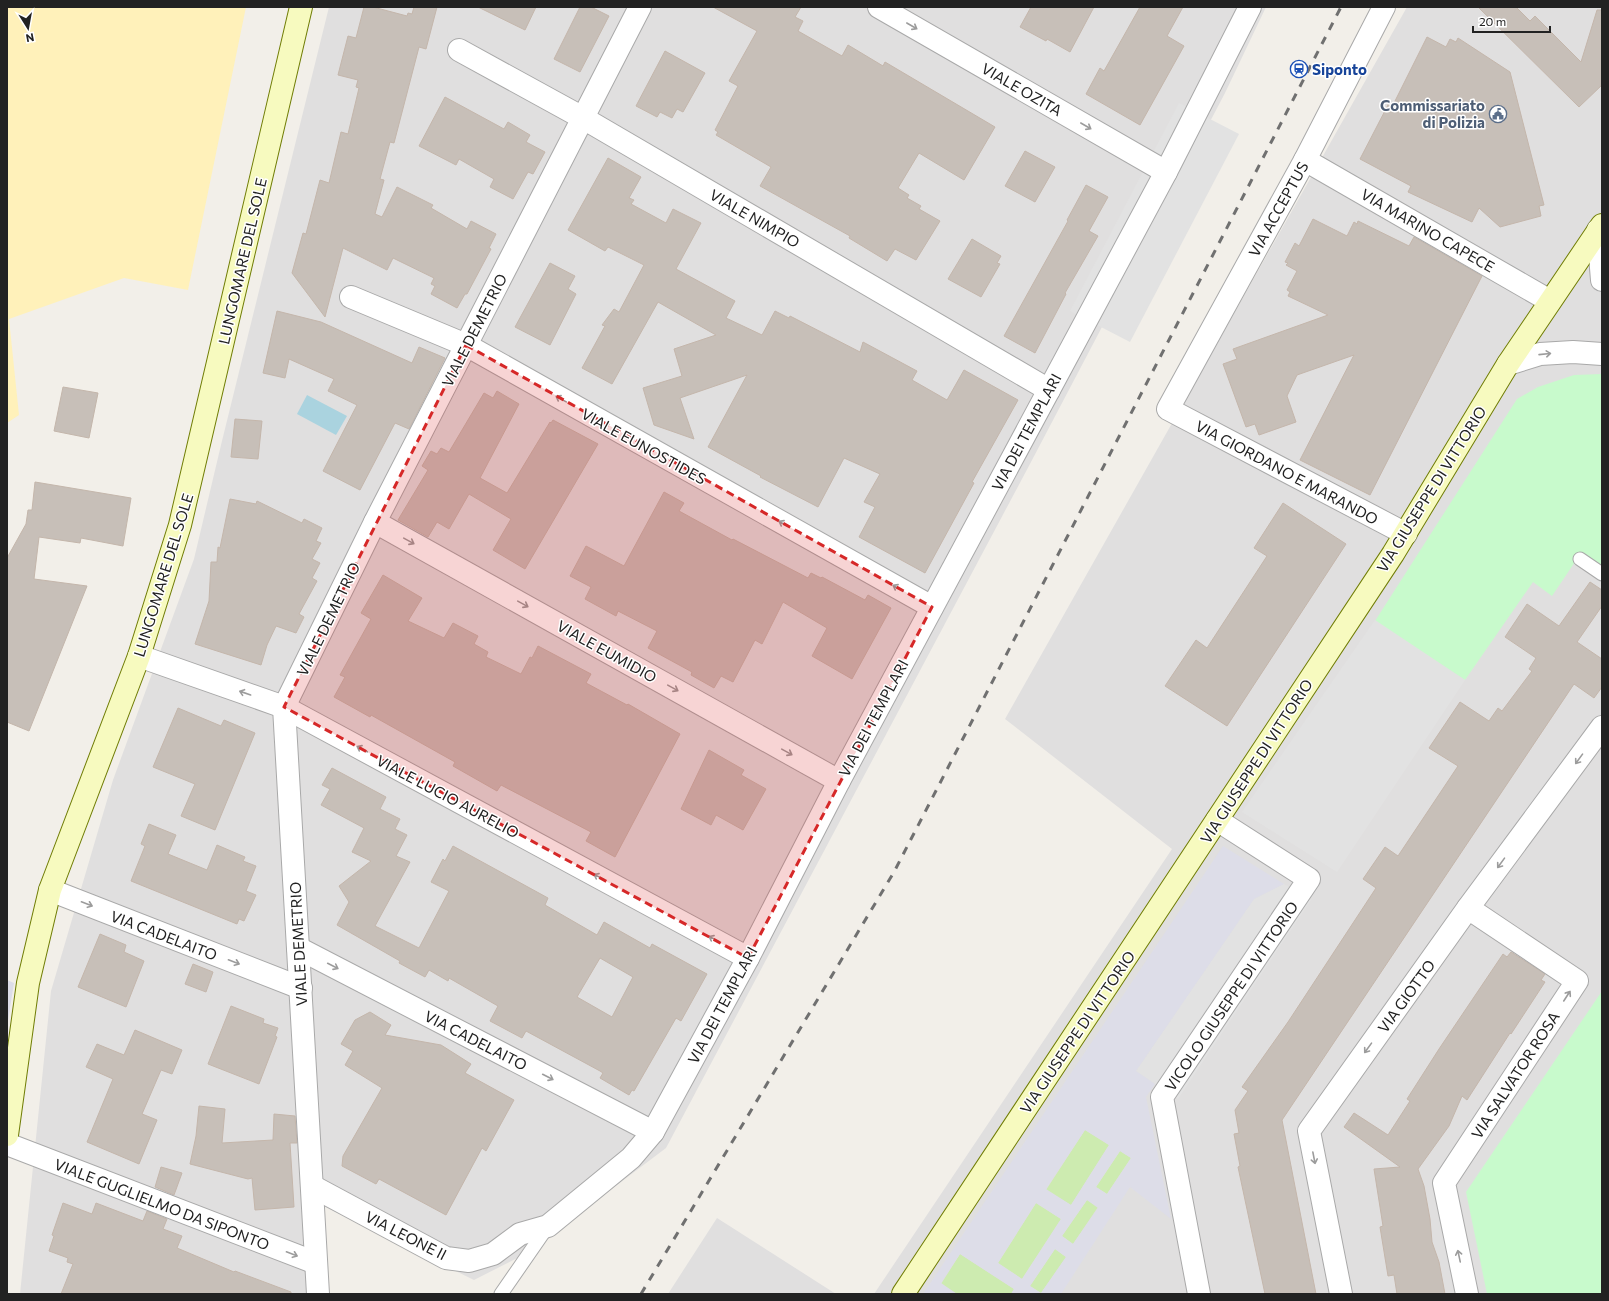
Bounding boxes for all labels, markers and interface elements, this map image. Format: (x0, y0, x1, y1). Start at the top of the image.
north arrow (8, 8, 48, 48)
scale bar (1473, 8, 1550, 34)
text: 20 m (1479, 14, 1506, 28)
one-way arrow (906, 23, 918, 31)
text: N (25, 31, 35, 45)
street label: VIALE OZITA (978, 59, 1066, 119)
station icon: Siponto (1289, 59, 1309, 79)
place label: Siponto (1312, 60, 1367, 78)
place label: Commissariato di Polizia (1380, 96, 1485, 131)
public building icon: Commissariato di Polizia (1488, 104, 1508, 124)
one-way arrow (1080, 122, 1092, 130)
street label: VIA ACCEPTUS (1244, 158, 1312, 260)
street label: LUNGOMARE DEL SOLE (214, 176, 270, 346)
street label: VIA MARINO CAPECE (1358, 184, 1498, 276)
street label: VIALE NIMPIO (707, 185, 803, 251)
street label: VIALE DEMETRIO (438, 270, 510, 390)
one-way arrow (1538, 350, 1551, 358)
street label: VIA DEI TEMPLARI (987, 370, 1065, 494)
one-way arrow (555, 394, 567, 402)
street label: VIA GIUSEPPE DI VITTORIO (1372, 403, 1490, 575)
street label: VIALE EUNOSTIDES (579, 404, 710, 488)
street label: VIA GIORDANO E MARANDO (1193, 416, 1381, 528)
street label: LUNGOMARE DEL SOLE (130, 491, 197, 659)
one-way arrow (778, 520, 790, 528)
one-way arrow (403, 538, 415, 545)
street label: VIALE DEMETRIO (293, 559, 363, 679)
one-way arrow (892, 584, 904, 592)
one-way arrow (517, 601, 529, 609)
street label: VIALE EUMIDIO (554, 616, 660, 686)
street label: VIA DEI TEMPLARI (834, 656, 912, 780)
street label: VIA GIUSEPPE DI VITTORIO (1196, 675, 1316, 847)
one-way arrow (667, 685, 679, 693)
one-way arrow (238, 689, 251, 696)
one-way arrow (356, 745, 368, 752)
one-way arrow (780, 748, 792, 756)
street label: VIALE LUCIO AURELIO (374, 751, 522, 841)
one-way arrow (1575, 753, 1583, 764)
one-way arrow (1497, 857, 1506, 868)
one-way arrow (593, 873, 605, 881)
street label: VIALE DEMETRIO (286, 881, 310, 1007)
street label: VICOLO GIUSEPPE DI VITTORIO (1161, 898, 1301, 1094)
one-way arrow (80, 901, 92, 909)
street label: VIA CADELAITO (108, 906, 220, 964)
one-way arrow (708, 935, 720, 943)
street label: VIA DEI TEMPLARI (683, 943, 761, 1067)
street label: VIA GIUSEPPE DI VITTORIO (1016, 947, 1138, 1117)
street label: VIA GIOTTO (1374, 956, 1438, 1036)
one-way arrow (227, 958, 239, 966)
one-way arrow (327, 963, 339, 970)
one-way arrow (1563, 991, 1571, 1002)
street label: VIA CADELAITO (422, 1006, 530, 1074)
street label: VIA SALVATOR ROSA (1467, 1008, 1563, 1142)
one-way arrow (1364, 1042, 1372, 1053)
one-way arrow (542, 1074, 554, 1082)
one-way arrow (1310, 1152, 1318, 1165)
street label: VIALE GUGLIELMO DA SIPONTO (52, 1155, 272, 1253)
street label: VIA LEONE II (362, 1207, 450, 1263)
one-way arrow (285, 1250, 297, 1258)
one-way arrow (1454, 1250, 1462, 1263)

